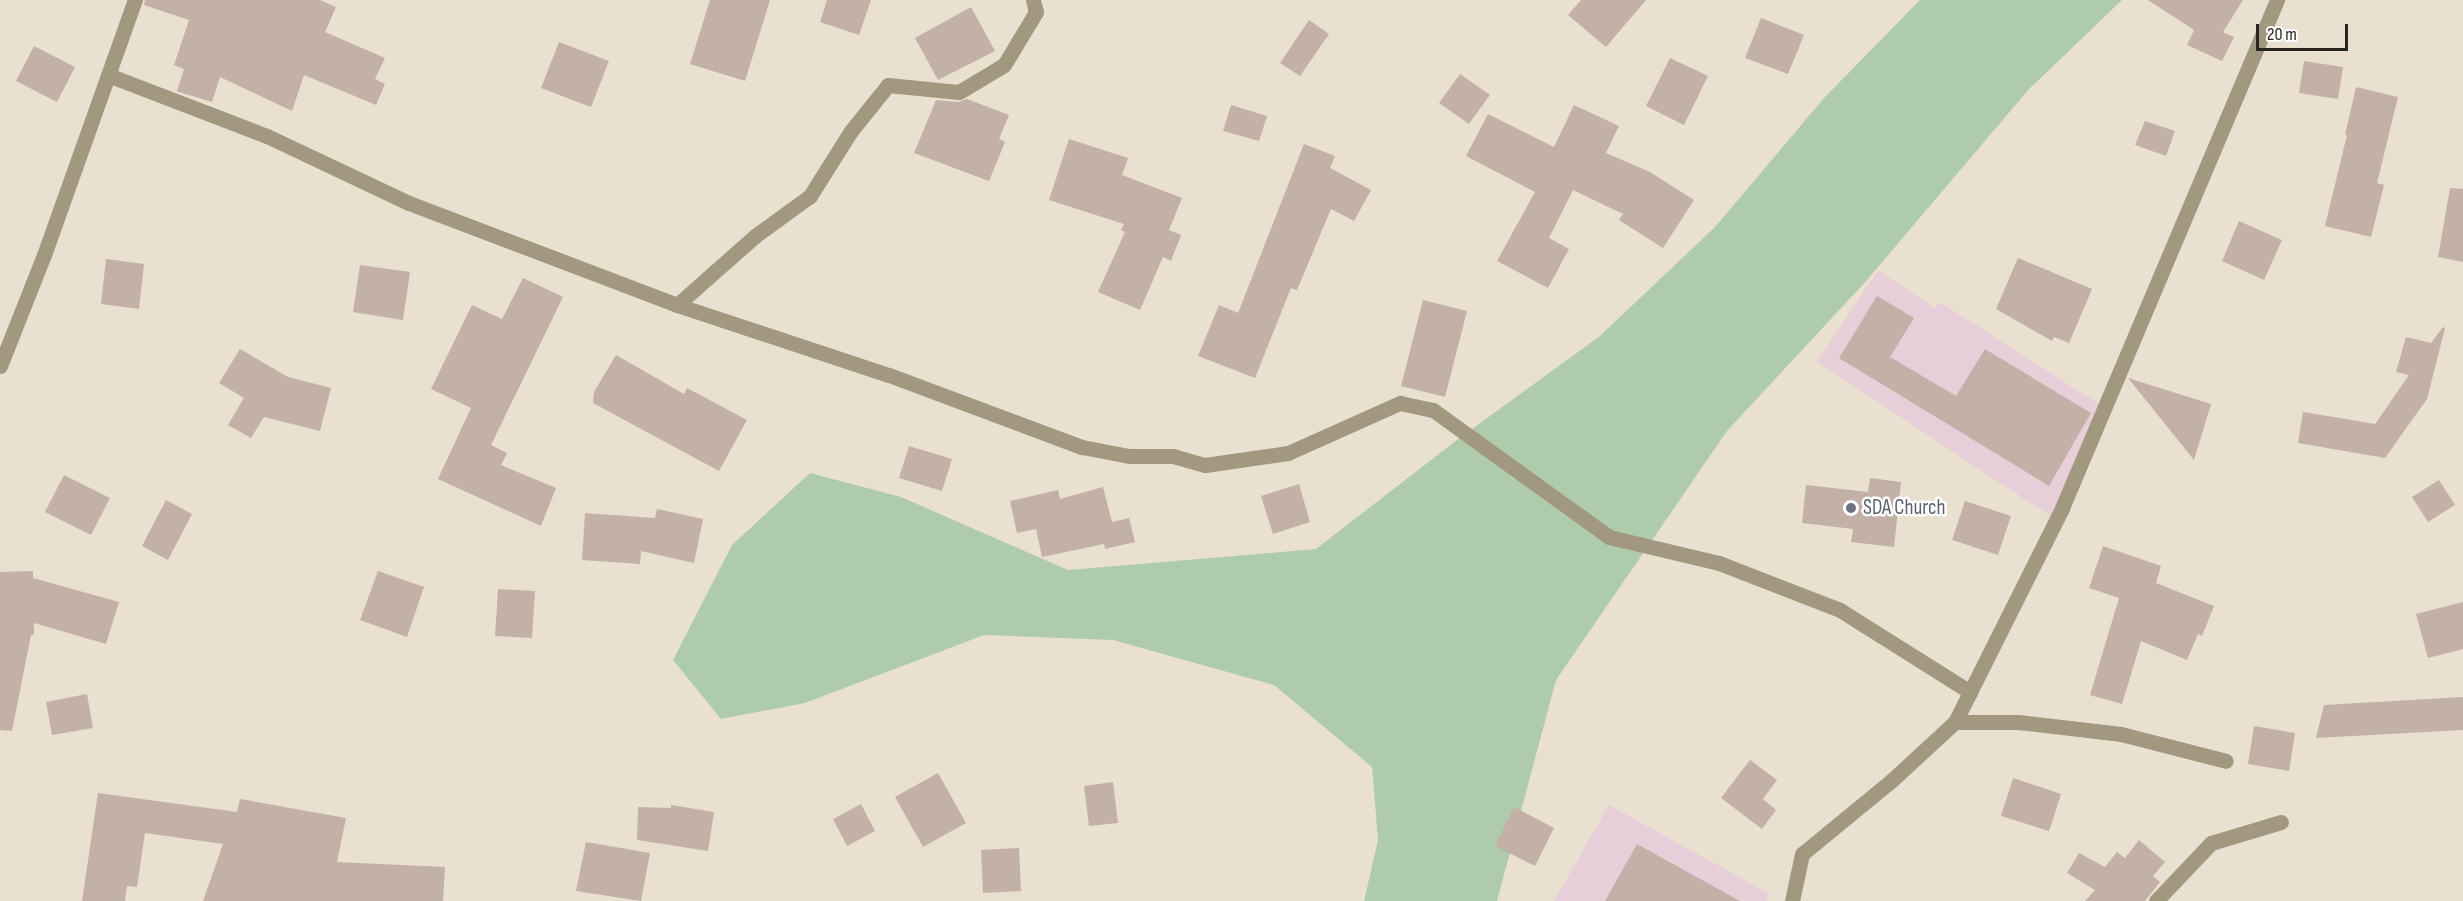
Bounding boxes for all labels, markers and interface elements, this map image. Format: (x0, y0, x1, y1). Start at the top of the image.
scale bar (2259, 12, 2350, 50)
text: 20 m (2267, 24, 2297, 45)
place label: SDA Church (1863, 495, 1945, 521)
marker: SDA Church (1844, 501, 1858, 515)

